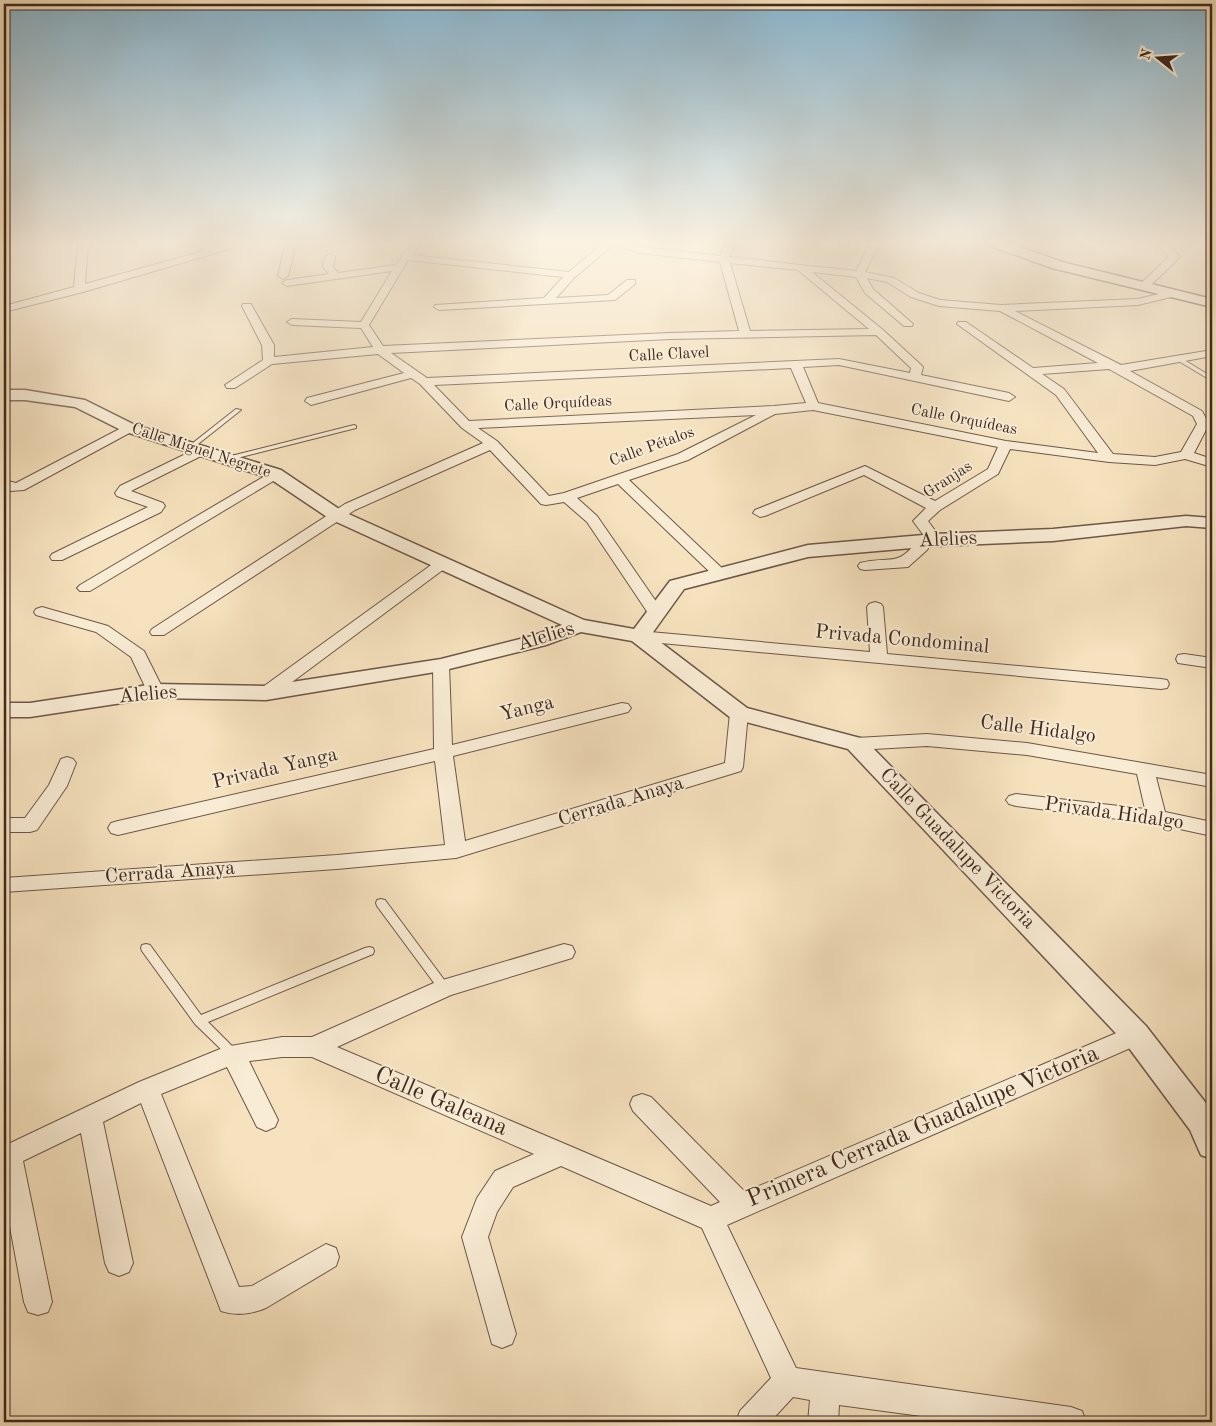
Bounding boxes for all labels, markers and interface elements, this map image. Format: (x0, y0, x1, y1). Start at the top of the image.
north arrow (1134, 32, 1184, 82)
text: N (1138, 47, 1155, 62)
street label: Calle Clavel (628, 345, 710, 365)
street label: Calle Orquídeas (503, 393, 613, 415)
street label: Calle Orquídeas (909, 402, 1019, 438)
street label: Calle Miguel Negrete (129, 421, 273, 481)
street label: Calle Pétalos (607, 424, 697, 470)
street label: Granjas (921, 458, 975, 502)
street label: Alelies (918, 528, 978, 552)
street label: Alelies (515, 619, 577, 655)
street label: Privada Condominal (814, 622, 990, 658)
street label: Alelies (118, 682, 178, 708)
street label: Yanga (498, 693, 556, 725)
street label: Calle Hidalgo (979, 713, 1097, 747)
street label: Privada Yanga (211, 745, 340, 793)
street label: Calle Guadalupe Victoria (875, 765, 1039, 933)
street label: Cerrada Anaya (556, 773, 686, 831)
street label: Privada Hidalgo (1043, 794, 1185, 834)
street label: Cerrada Anaya (104, 858, 236, 888)
street label: Primera Cerrada Guadalupe Victoria (744, 1042, 1103, 1212)
street label: Calle Galeana (371, 1063, 511, 1141)

